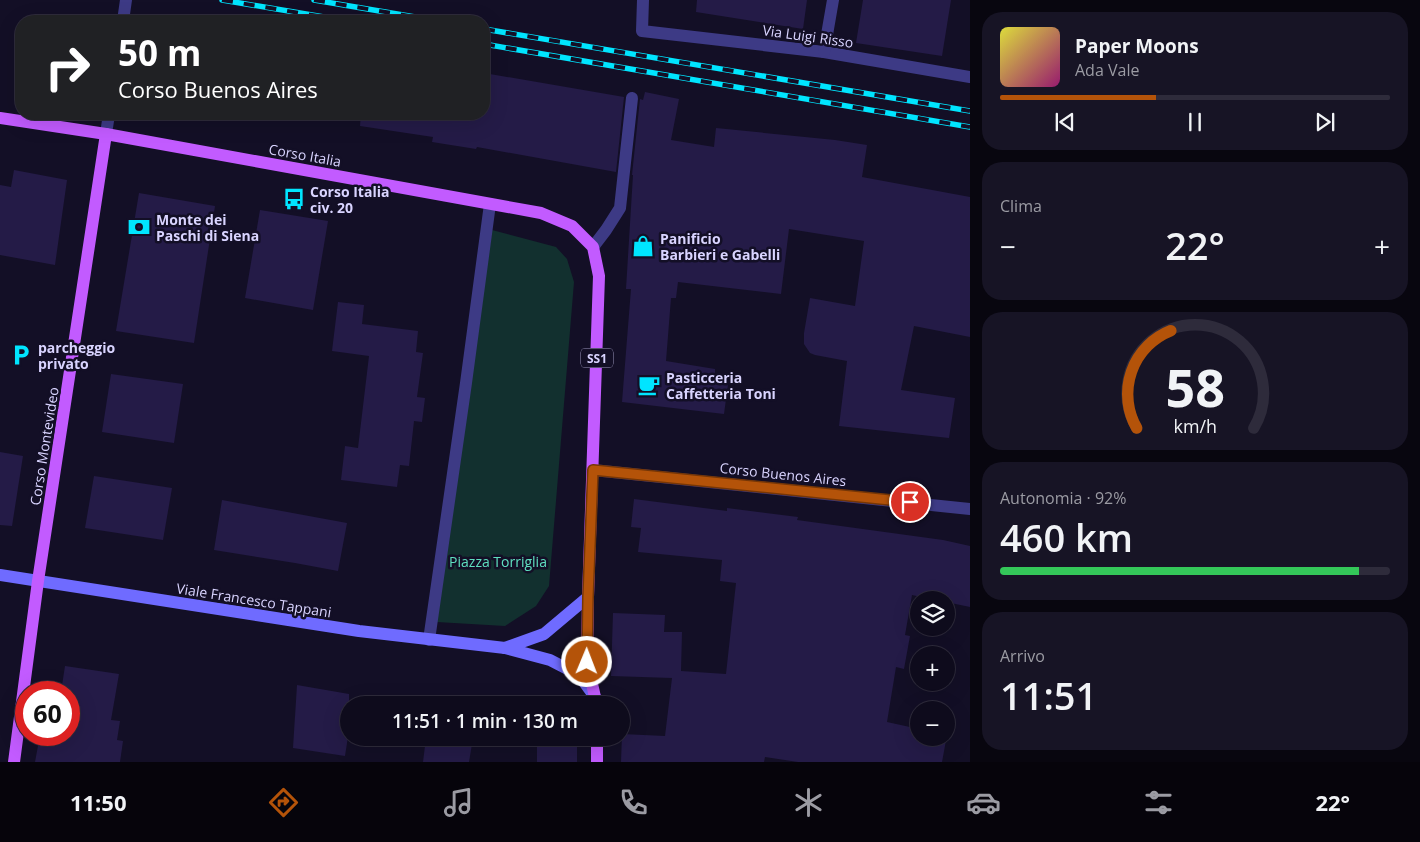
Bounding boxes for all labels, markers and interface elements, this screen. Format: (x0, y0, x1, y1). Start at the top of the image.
street label: Via Luigi Risso (761, 20, 855, 52)
text: 50 m (118, 29, 201, 76)
text: Paper Moons (1075, 33, 1199, 59)
icon: right (35, 35, 100, 100)
text: Ada Vale (1075, 59, 1139, 81)
text: Corso Buenos Aires (118, 74, 318, 104)
icon: previous (1051, 108, 1079, 136)
icon: pause (1181, 108, 1209, 136)
icon: next (1311, 108, 1339, 136)
street label: Corso Italia (267, 139, 343, 171)
place label: Corso Italia civ. 20 (310, 182, 389, 217)
bus stop icon: Corso Italia civ. 20 (281, 186, 307, 212)
text: Clima (1000, 195, 1042, 217)
place label: Monte dei Paschi di Siena (156, 210, 259, 245)
bank icon: Monte dei Paschi di Siena (126, 214, 152, 240)
text: 22° (1165, 219, 1225, 271)
text: − (1000, 227, 1016, 265)
text: + (1374, 227, 1390, 265)
place label: Panificio Barbieri e Gabelli (660, 229, 780, 264)
shop icon: Panificio Barbieri e Gabelli (630, 233, 656, 259)
place label: parcheggio privato (38, 338, 115, 373)
parking icon: parcheggio privato (8, 342, 34, 368)
road number: SS1 (581, 348, 613, 368)
text: 58 (1165, 351, 1225, 422)
place label: Pasticceria Caffetteria Toni (666, 368, 776, 403)
cafe icon: Pasticceria Caffetteria Toni (636, 372, 662, 398)
street label: Corso Montevideo (25, 385, 63, 507)
text: km/h (1173, 414, 1217, 438)
street label: Corso Buenos Aires (719, 458, 848, 490)
pin (889, 481, 931, 523)
text: Autonomia · 92% (1000, 487, 1126, 509)
icon: arrive (896, 488, 924, 516)
text: 460 km (1000, 511, 1133, 563)
park label: Piazza Torriglia (449, 552, 547, 571)
street label: Viale Francesco Tappani (175, 578, 333, 622)
map controls (910, 591, 955, 746)
button: layers (910, 591, 955, 636)
position arrow (560, 635, 612, 687)
text: Arrivo (1000, 645, 1045, 667)
button: + (910, 646, 955, 691)
text: 11:51 (1000, 669, 1097, 721)
speed limit sign: 60 (15, 681, 80, 746)
button: − (910, 701, 955, 746)
text: 11:51 · 1 min · 130 m (392, 708, 578, 734)
icon: directions (266, 785, 301, 820)
icon: music (441, 785, 476, 820)
icon: phone (616, 785, 651, 820)
icon: climate (791, 785, 826, 820)
icon: car (966, 785, 1001, 820)
icon: filters (1141, 785, 1176, 820)
text: 11:50 (70, 787, 127, 817)
text: 22° (1315, 787, 1350, 817)

